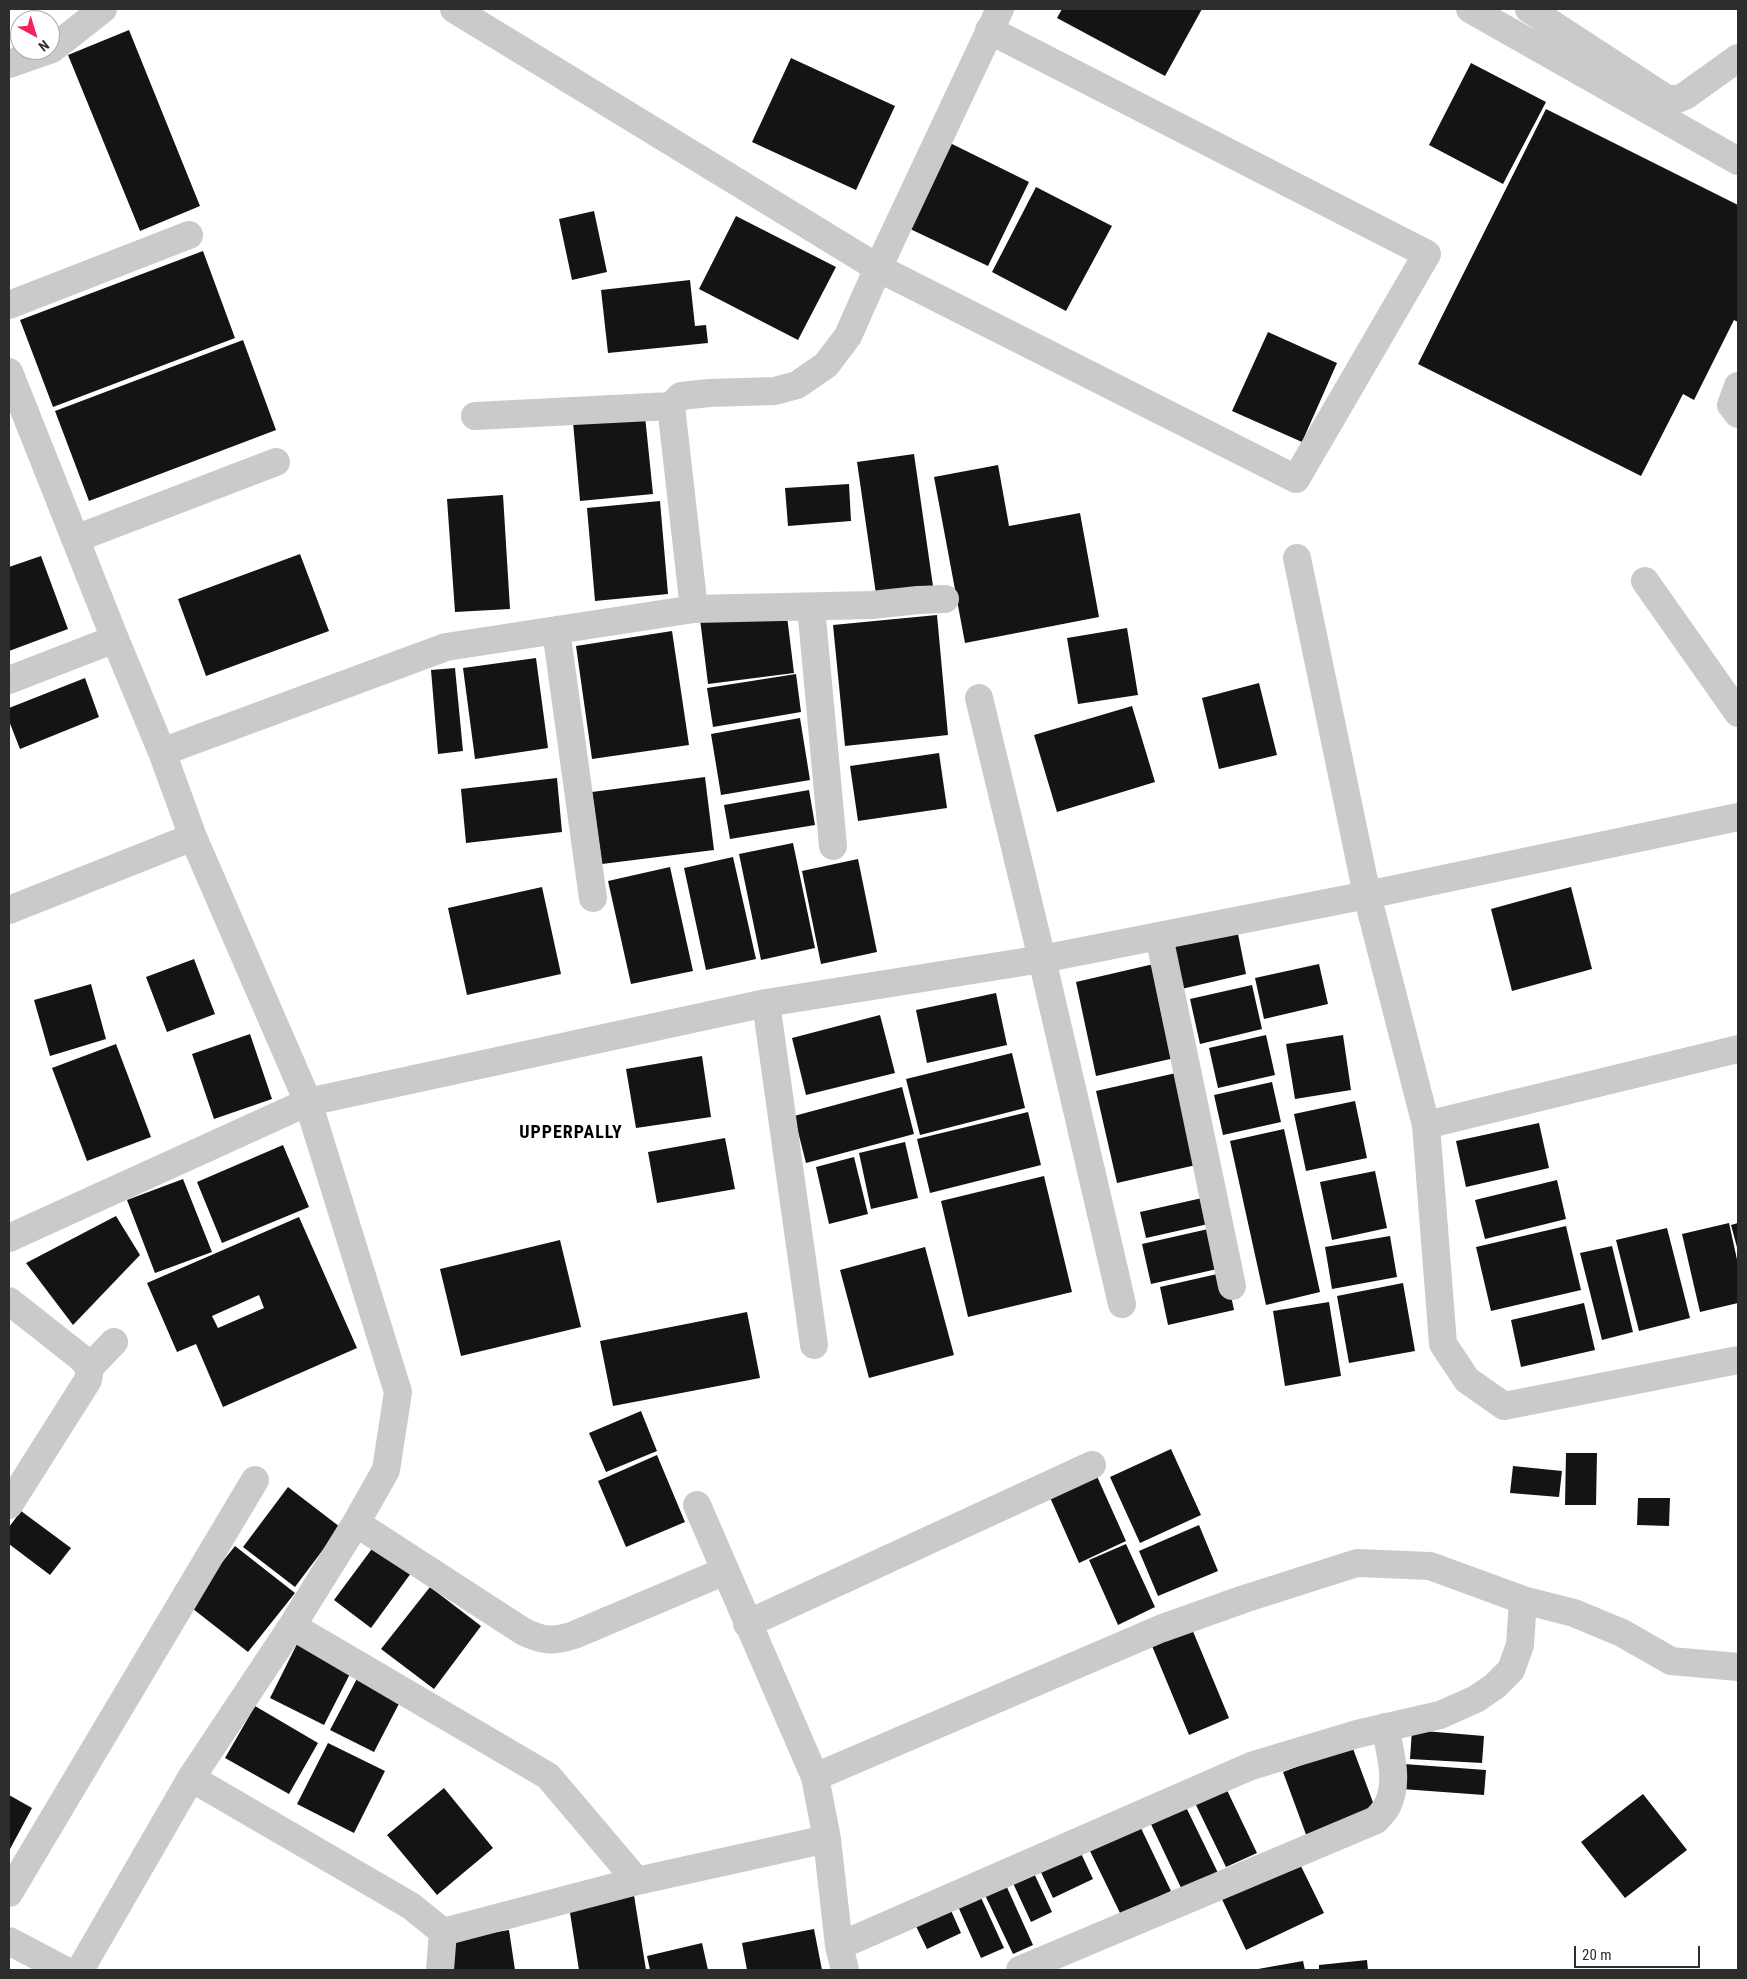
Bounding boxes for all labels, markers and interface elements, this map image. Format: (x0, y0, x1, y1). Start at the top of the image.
north arrow (10, 10, 60, 60)
text: N (35, 37, 52, 55)
district label: UPPERPALLY (518, 1122, 624, 1144)
scale bar (1577, 1936, 1703, 1968)
text: 20 m (1582, 1946, 1612, 1964)

